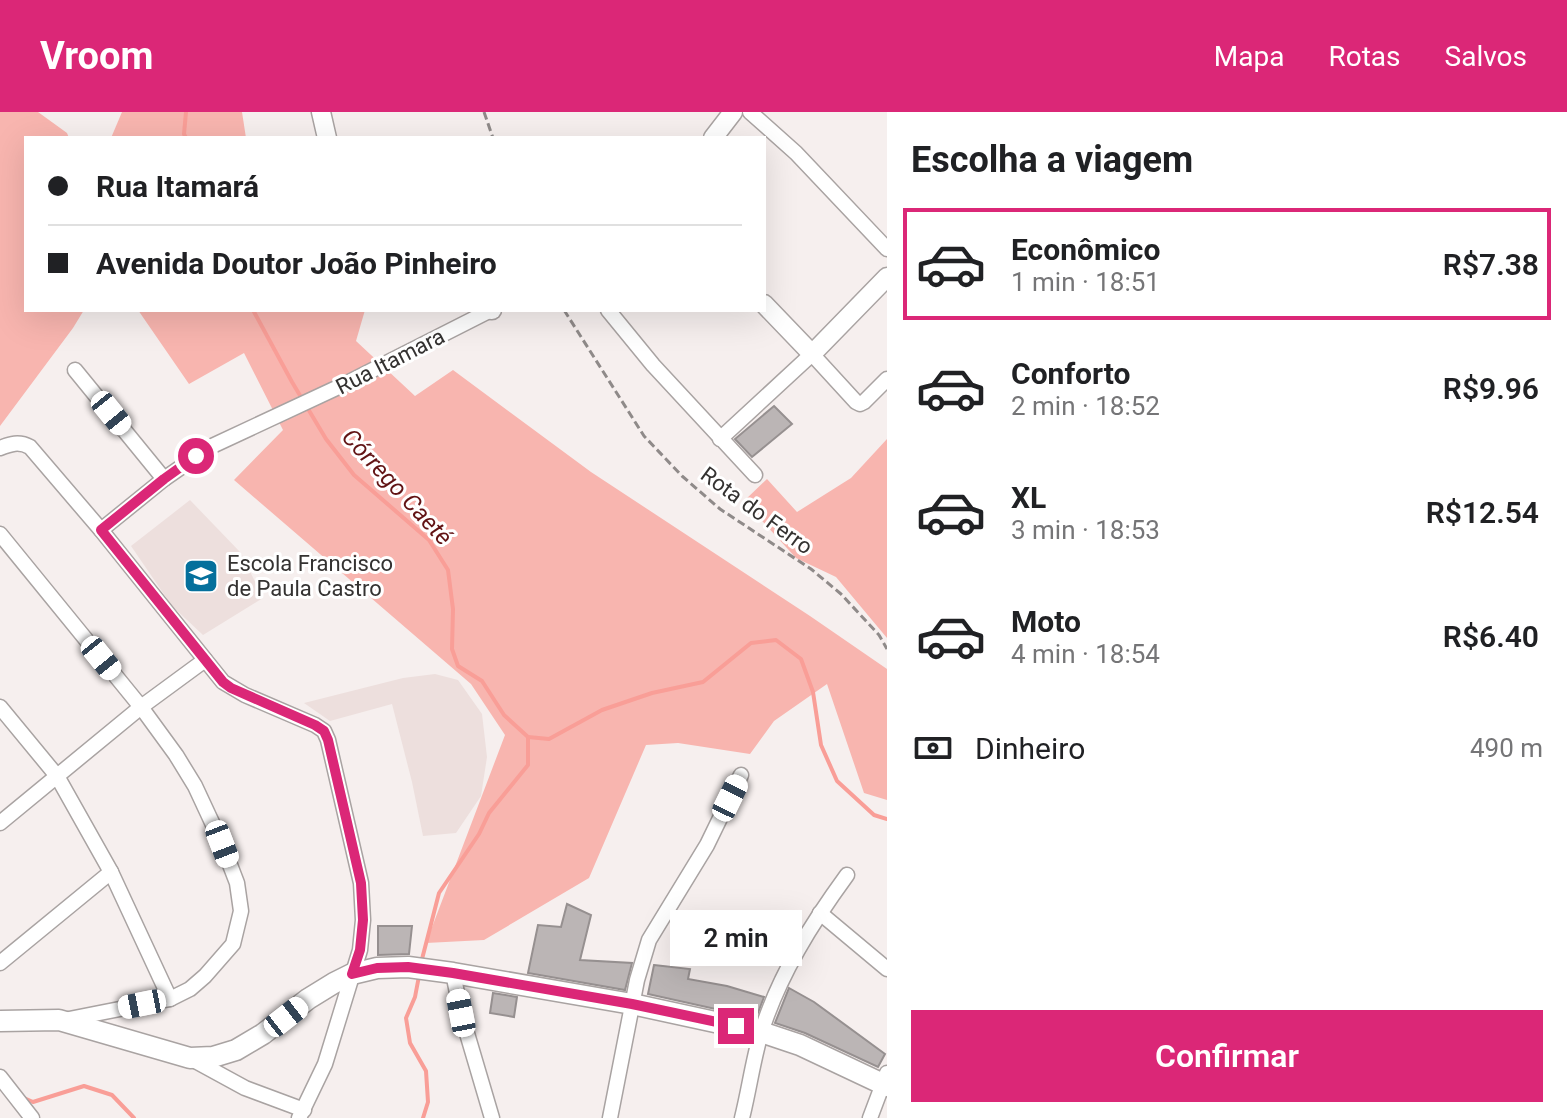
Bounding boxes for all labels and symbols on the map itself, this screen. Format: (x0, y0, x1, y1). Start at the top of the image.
street label: Rua Itamara (332, 323, 449, 399)
car (87, 387, 135, 439)
water label: Córrego Caeté (336, 423, 458, 551)
route start (178, 438, 214, 474)
street label: Rota do Ferro (696, 462, 817, 559)
place label: Escola Francisco de Paula Castro (227, 551, 393, 601)
school or university icon: Escola Francisco de Paula Castro (182, 557, 220, 595)
car (77, 632, 125, 684)
car (709, 771, 751, 825)
car (202, 817, 242, 871)
callout: 2 min (670, 910, 802, 966)
car (445, 987, 477, 1039)
car (116, 988, 168, 1020)
car (260, 993, 312, 1041)
route end (718, 1008, 754, 1044)

